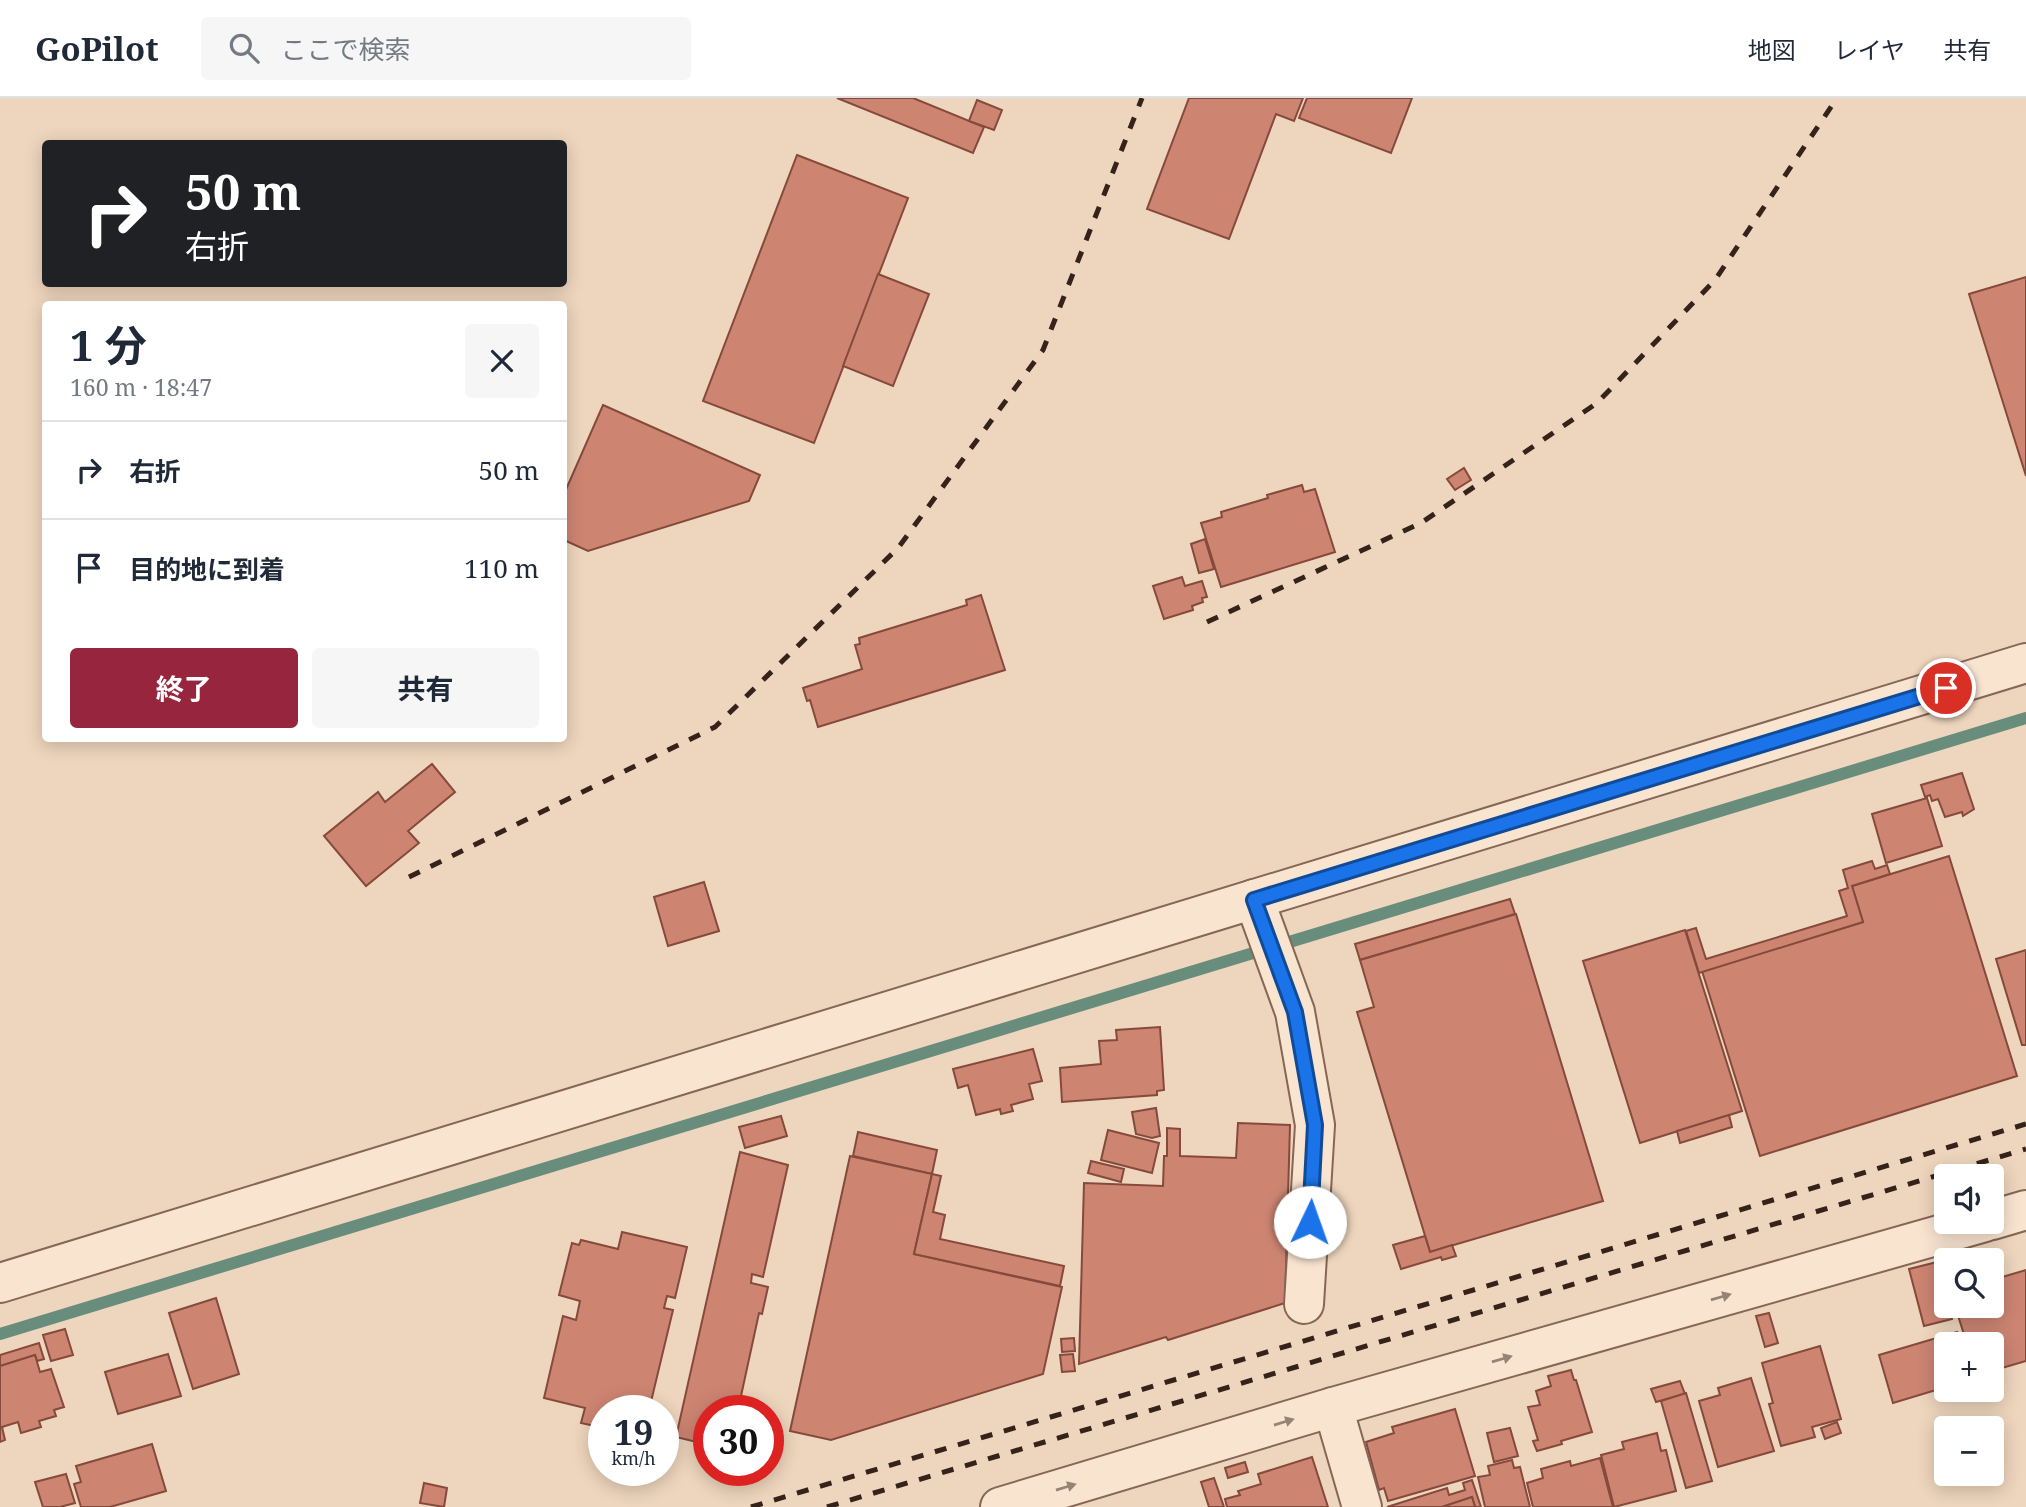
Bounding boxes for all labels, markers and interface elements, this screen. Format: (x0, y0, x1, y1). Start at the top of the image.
search box (201, 17, 691, 80)
text: GoPilot (35, 26, 159, 71)
icon: search (225, 29, 263, 67)
text: ここで検索 (281, 31, 411, 67)
text: 地図 (1748, 33, 1796, 66)
text: レイヤ (1834, 33, 1905, 66)
text: 共有 (1943, 33, 1991, 66)
text: 50 m (185, 158, 301, 224)
icon: right (70, 168, 161, 259)
text: 右折 (185, 224, 249, 267)
text: 1 分 (70, 316, 147, 373)
button: close (465, 324, 539, 398)
text: 160 m · 18:47 (70, 371, 212, 403)
icon: right (70, 451, 108, 489)
text: 50 m (479, 452, 539, 488)
text: 右折 (129, 453, 181, 489)
icon: arrive (70, 549, 108, 587)
text: 110 m (464, 550, 539, 586)
text: 目的地に到着 (129, 551, 285, 587)
button: 終了 (70, 648, 298, 728)
button: 共有 (312, 648, 539, 728)
pin (1916, 658, 1976, 718)
icon: arrive (1927, 669, 1965, 707)
map controls (1934, 1164, 2004, 1486)
button: sound (1934, 1164, 2004, 1234)
position arrow (1273, 1185, 1347, 1259)
button: search (1934, 1248, 2004, 1318)
one-way arrow (1711, 1291, 1732, 1301)
button: + (1934, 1332, 2004, 1402)
one-way arrow (1491, 1353, 1513, 1364)
speed limit sign: 30 (693, 1395, 784, 1486)
text: 19 (614, 1408, 653, 1455)
one-way arrow (1273, 1416, 1294, 1426)
button: − (1934, 1416, 2004, 1486)
text: km/h (611, 1446, 656, 1470)
one-way arrow (1055, 1482, 1076, 1492)

